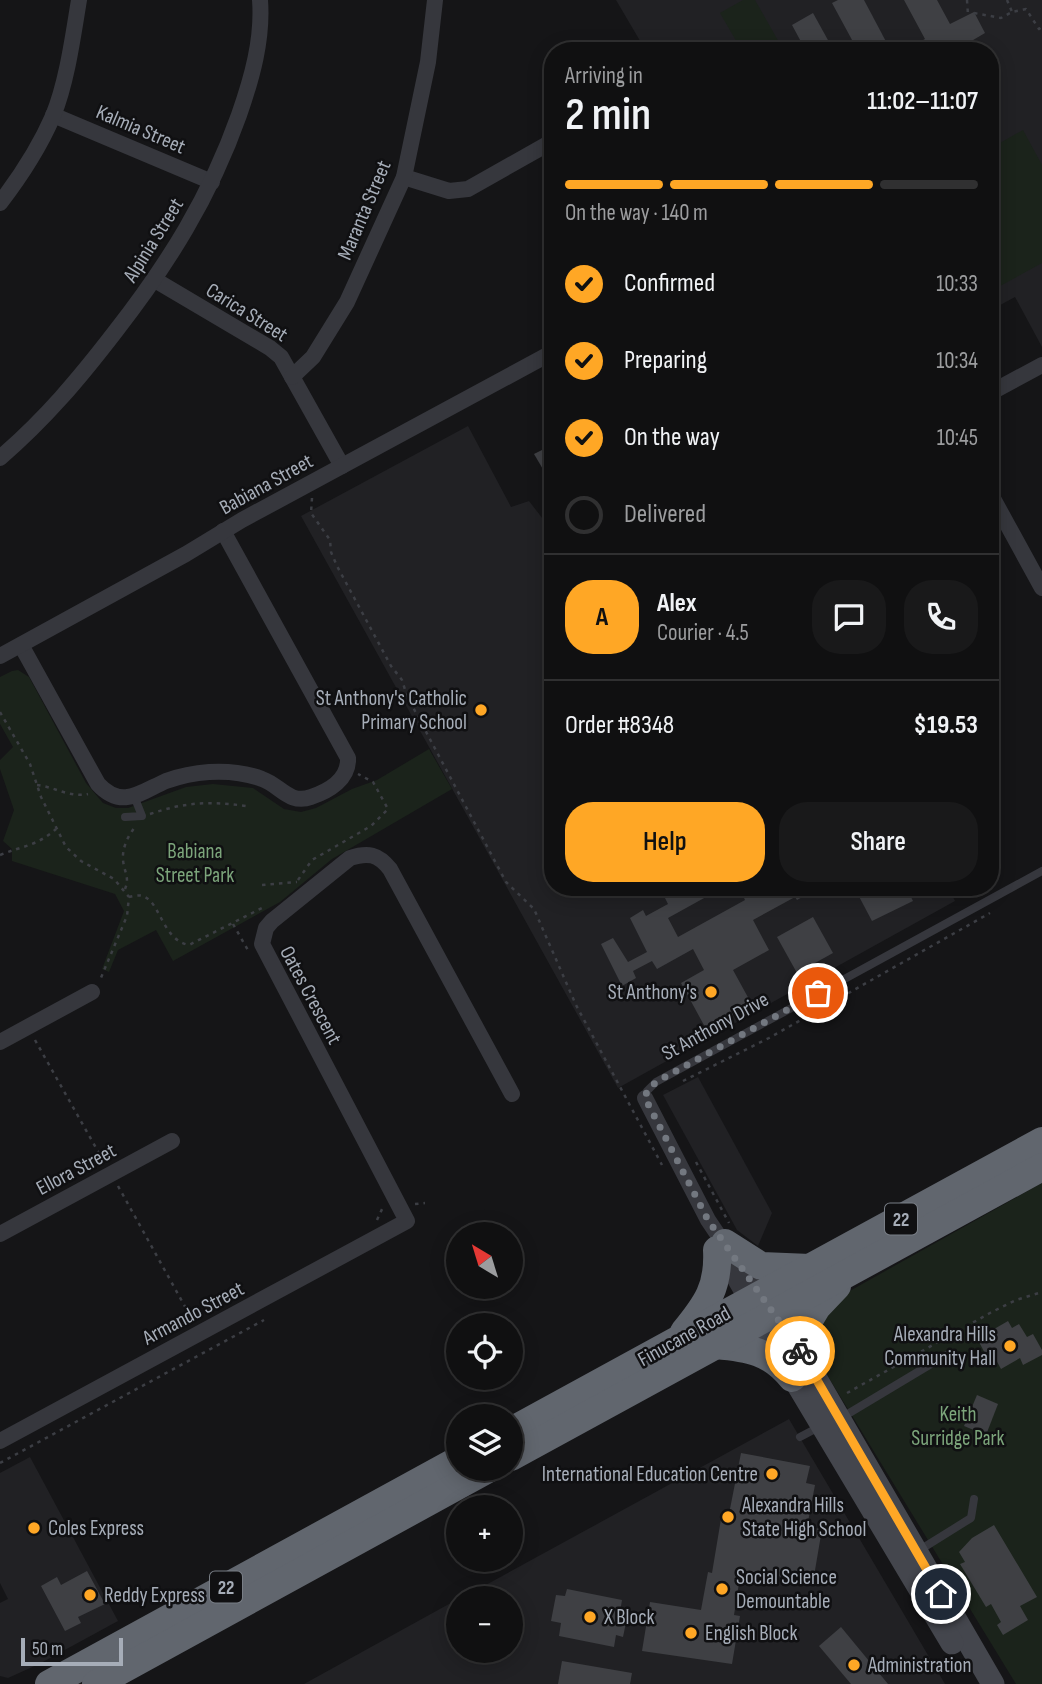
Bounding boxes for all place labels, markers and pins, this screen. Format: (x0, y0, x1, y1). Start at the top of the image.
place label: St Anthony's Catholic Primary School (316, 686, 467, 735)
marker: St Anthony's Catholic Primary School (473, 702, 489, 718)
pin (788, 963, 848, 1023)
place label: St Anthony's (608, 980, 697, 1005)
marker: St Anthony's (703, 984, 719, 1000)
place label: Alexandra Hills Community Hall (884, 1322, 996, 1371)
marker: Alexandra Hills Community Hall (1002, 1338, 1018, 1354)
place label: International Education Centre (542, 1462, 758, 1487)
marker: International Education Centre (764, 1466, 780, 1482)
place label: Alexandra Hills State High School (741, 1493, 866, 1542)
marker: Alexandra Hills State High School (720, 1509, 736, 1525)
place label: Coles Express (48, 1516, 144, 1541)
marker: Coles Express (26, 1520, 42, 1536)
pin (911, 1564, 971, 1624)
place label: Social Science Demountable (736, 1565, 837, 1614)
marker: Social Science Demountable (714, 1581, 730, 1597)
place label: Reddy Express (104, 1583, 205, 1608)
marker: Reddy Express (82, 1587, 98, 1603)
place label: X Block (603, 1605, 655, 1630)
marker: X Block (582, 1609, 598, 1625)
place label: English Block (705, 1621, 798, 1646)
marker: English Block (683, 1625, 699, 1641)
place label: Administration (867, 1653, 971, 1678)
marker: Administration (846, 1657, 862, 1673)

